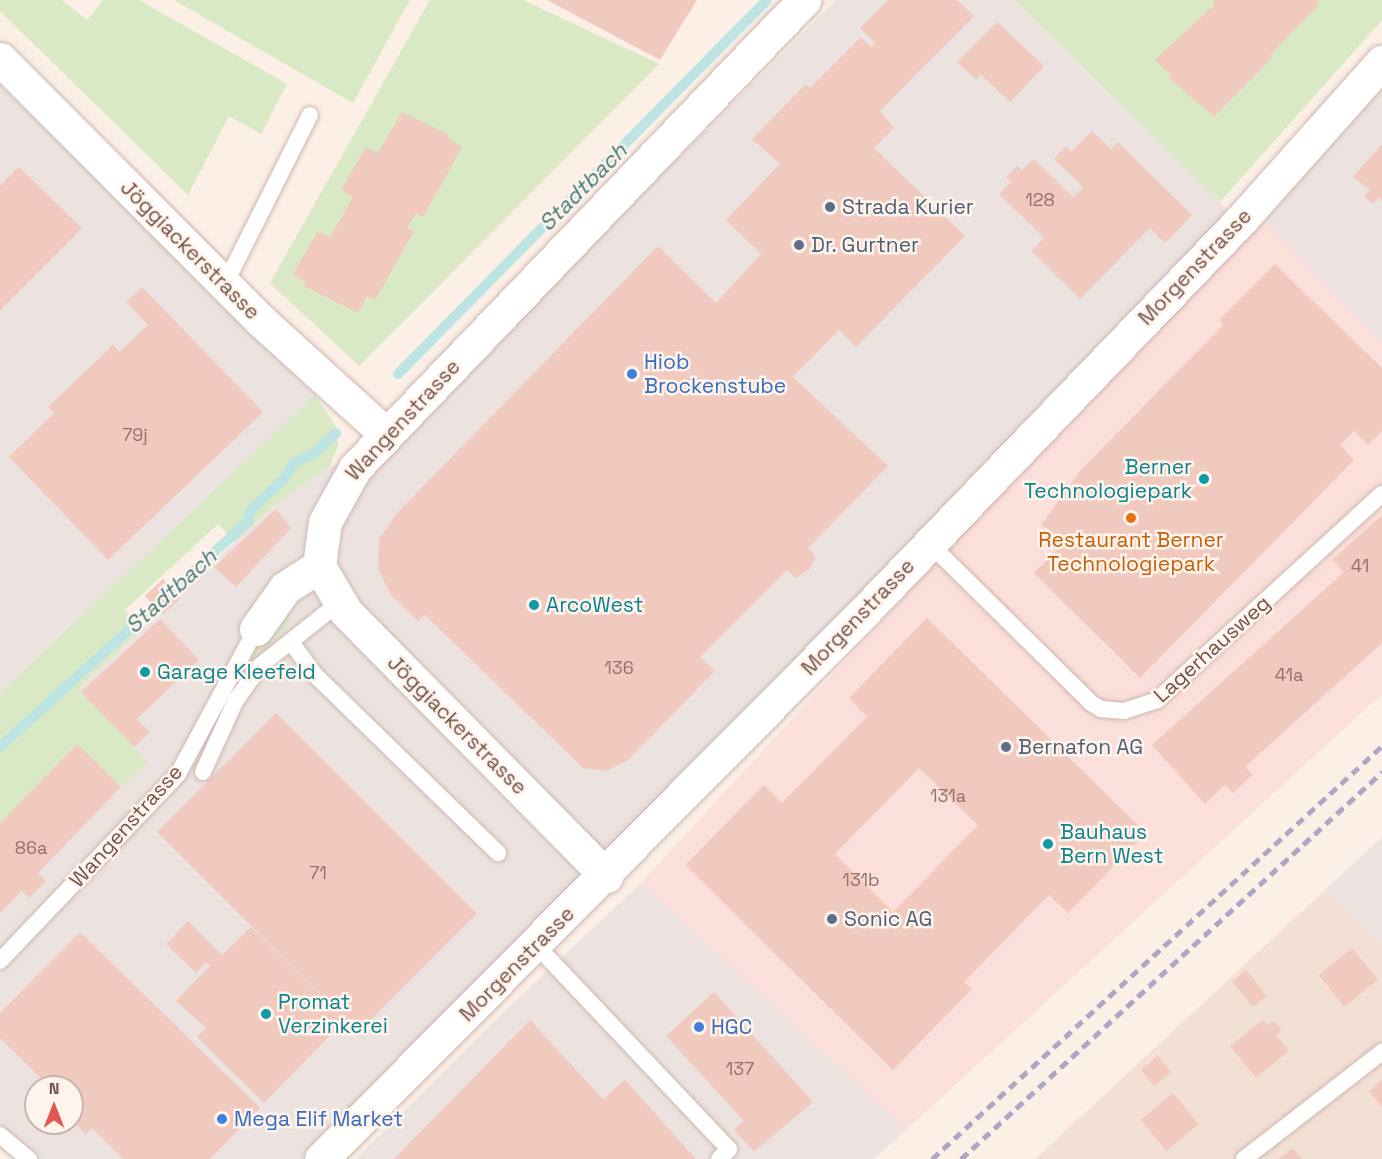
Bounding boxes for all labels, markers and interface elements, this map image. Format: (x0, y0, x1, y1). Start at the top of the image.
water label: Stadtbach (534, 138, 632, 236)
street label: Jöggiackerstrasse (115, 175, 265, 325)
house number: 128 (1025, 189, 1055, 211)
place label: Strada Kurier (842, 194, 974, 220)
marker: Strada Kurier (823, 200, 837, 214)
street label: Morgenstrasse (1133, 204, 1257, 330)
place label: Dr. Gurtner (811, 232, 920, 258)
marker: Dr. Gurtner (792, 238, 806, 252)
place label: Hiob Brockenstube (644, 349, 786, 399)
street label: Wangenstrasse (340, 354, 466, 486)
marker: Hiob Brockenstube (625, 367, 639, 381)
house number: 79j (122, 424, 148, 446)
place label: Berner Technologiepark (1024, 454, 1192, 504)
marker: Berner Technologiepark (1197, 472, 1211, 486)
marker: Restaurant Berner Technologiepark (1124, 511, 1138, 525)
place label: Restaurant Berner Technologiepark (1038, 527, 1224, 577)
water label: Stadtbach (120, 543, 222, 639)
street label: Morgenstrasse (796, 554, 920, 680)
house number: 41 (1351, 555, 1369, 577)
street label: Lagerhausweg (1149, 590, 1275, 708)
place label: ArcoWest (546, 592, 643, 618)
marker: ArcoWest (527, 598, 541, 612)
street label: Jöggiackerstrasse (382, 650, 532, 800)
house number: 136 (604, 657, 634, 679)
place label: Garage Kleefeld (157, 659, 316, 685)
house number: 41a (1275, 664, 1303, 686)
marker: Garage Kleefeld (138, 665, 152, 679)
place label: Bernafon AG (1018, 734, 1143, 760)
marker: Bernafon AG (999, 740, 1013, 754)
street label: Wangenstrasse (64, 759, 188, 893)
house number: 131a (930, 785, 966, 807)
place label: Bauhaus Bern West (1060, 819, 1164, 869)
house number: 86a (15, 837, 47, 859)
marker: Bauhaus Bern West (1041, 837, 1055, 851)
house number: 71 (309, 862, 327, 884)
house number: 131b (842, 869, 880, 891)
street label: Morgenstrasse (454, 901, 580, 1027)
place label: Sonic AG (844, 906, 933, 932)
marker: Sonic AG (825, 912, 839, 926)
place label: Promat Verzinkerei (278, 989, 388, 1039)
marker: Promat Verzinkerei (259, 1007, 273, 1021)
place label: HGC (711, 1014, 752, 1040)
marker: HGC (692, 1020, 706, 1034)
house number: 137 (726, 1058, 754, 1080)
north arrow (24, 1075, 84, 1135)
text: N (49, 1078, 59, 1099)
place label: Mega Elif Market (234, 1106, 403, 1132)
marker: Mega Elif Market (215, 1112, 229, 1126)

